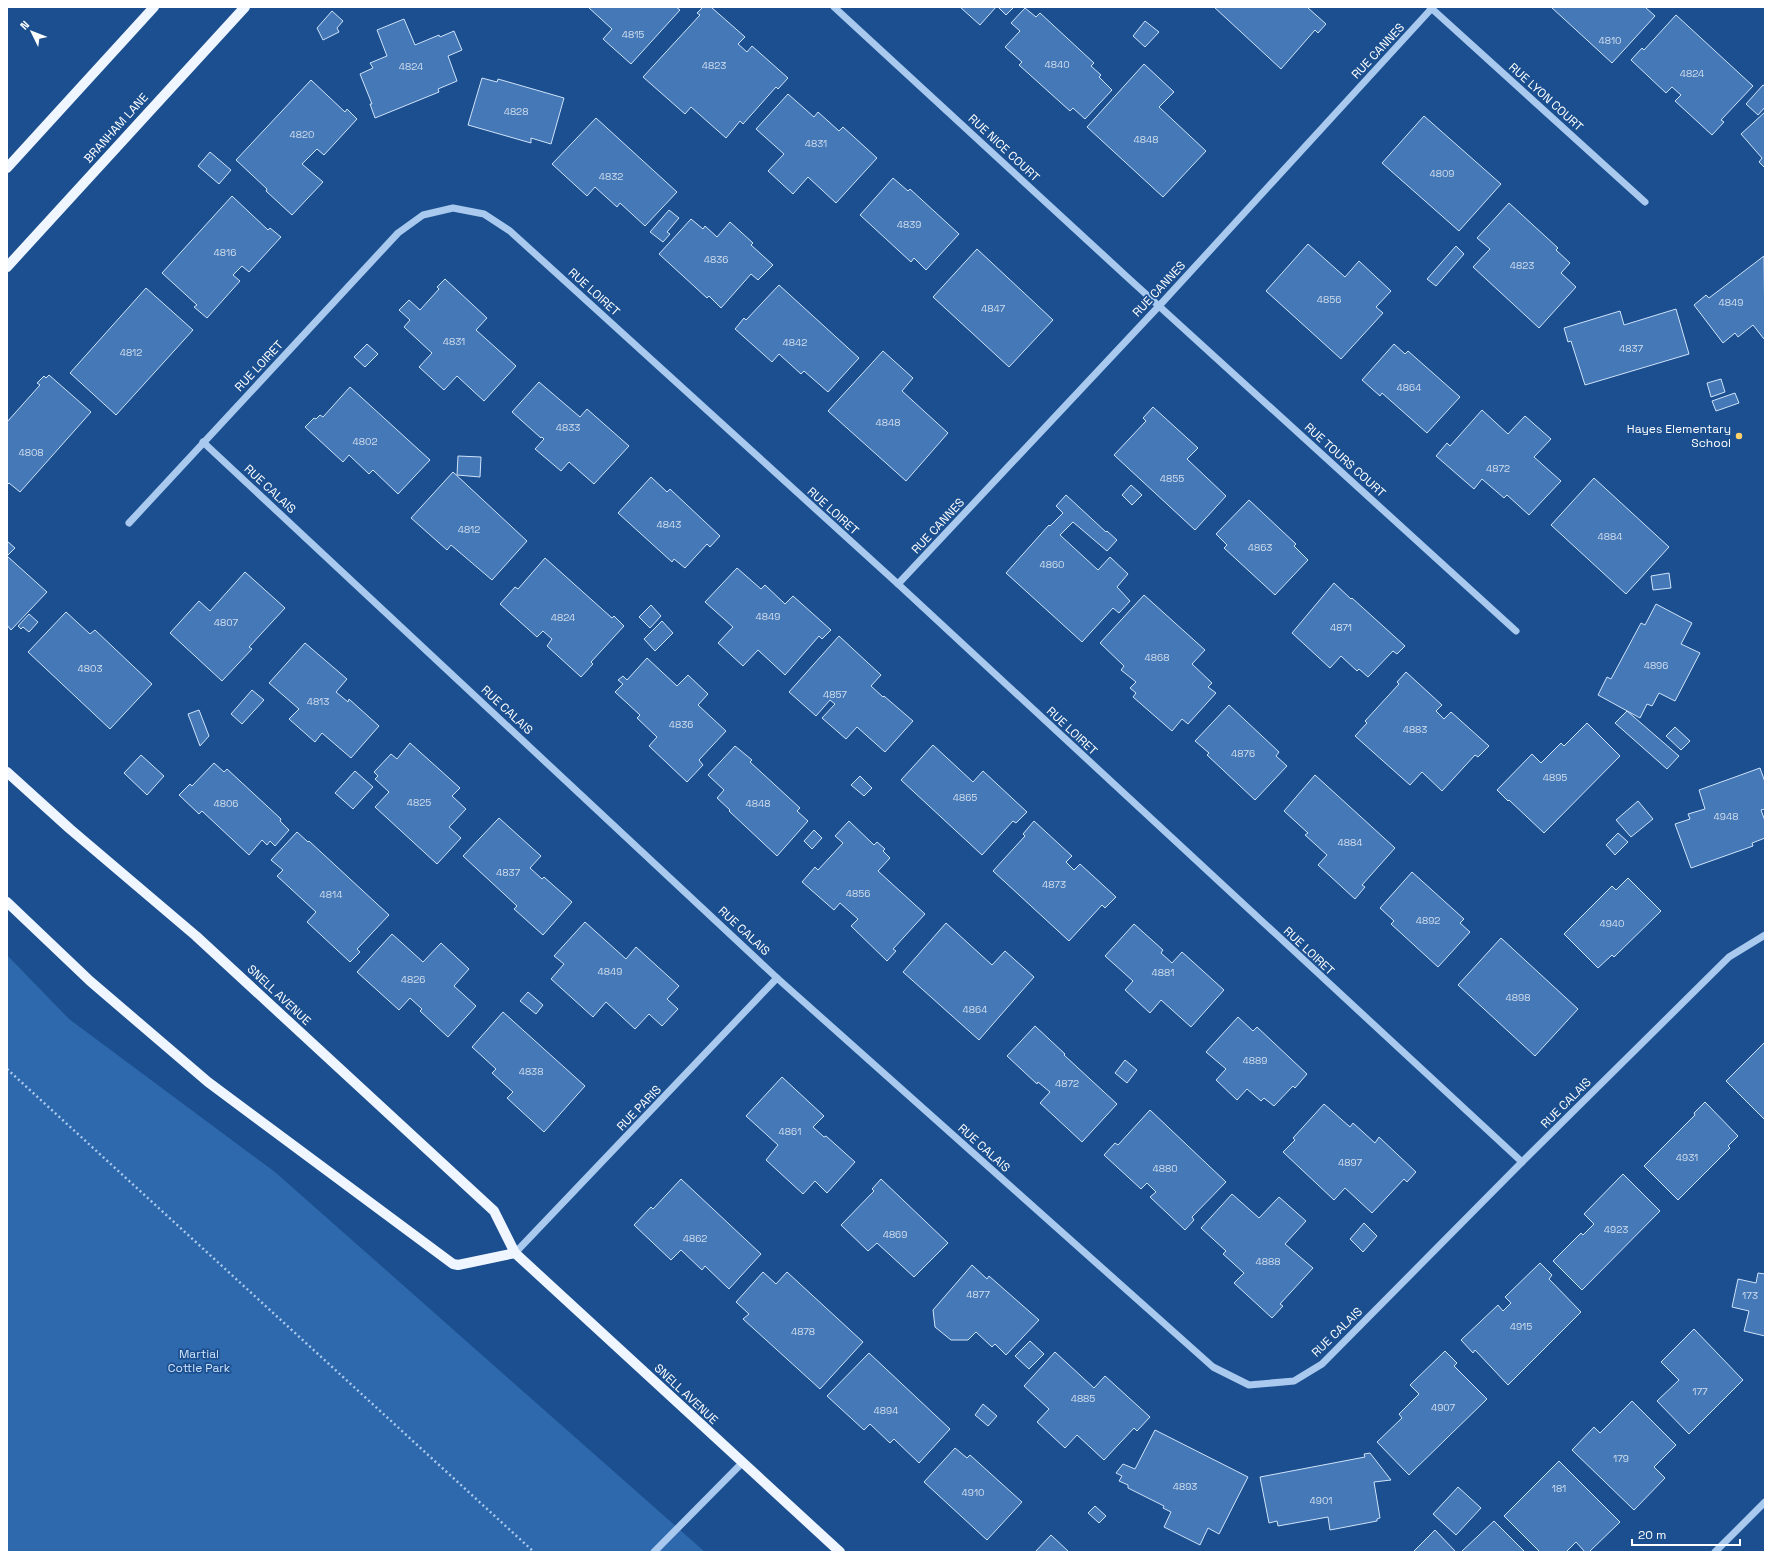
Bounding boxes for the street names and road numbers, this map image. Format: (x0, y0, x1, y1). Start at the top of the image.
street label: RUE CANNES (1348, 20, 1408, 82)
street label: RUE LYON COURT (1505, 59, 1587, 135)
street label: BRANHAM LANE (80, 89, 152, 166)
street label: RUE NICE COURT (965, 111, 1043, 185)
street label: RUE CANNES (1129, 258, 1189, 320)
street label: RUE LOIRET (565, 265, 623, 319)
street label: RUE LOIRET (231, 337, 287, 395)
street label: RUE TOURS COURT (1301, 419, 1389, 501)
street label: RUE CALAIS (241, 461, 299, 517)
street label: RUE LOIRET (804, 484, 862, 538)
street label: RUE CANNES (908, 495, 968, 557)
street label: RUE CALAIS (478, 682, 536, 738)
street label: RUE LOIRET (1043, 703, 1101, 759)
street label: RUE CALAIS (715, 903, 773, 959)
street label: RUE LOIRET (1280, 923, 1338, 979)
street label: SNELL AVENUE (244, 961, 314, 1029)
street label: RUE CALAIS (1537, 1074, 1595, 1132)
street label: RUE PARIS (613, 1082, 665, 1134)
street label: RUE CALAIS (954, 1120, 1014, 1176)
street label: RUE CALAIS (1308, 1304, 1366, 1360)
street label: SNELL AVENUE (651, 1360, 721, 1428)

